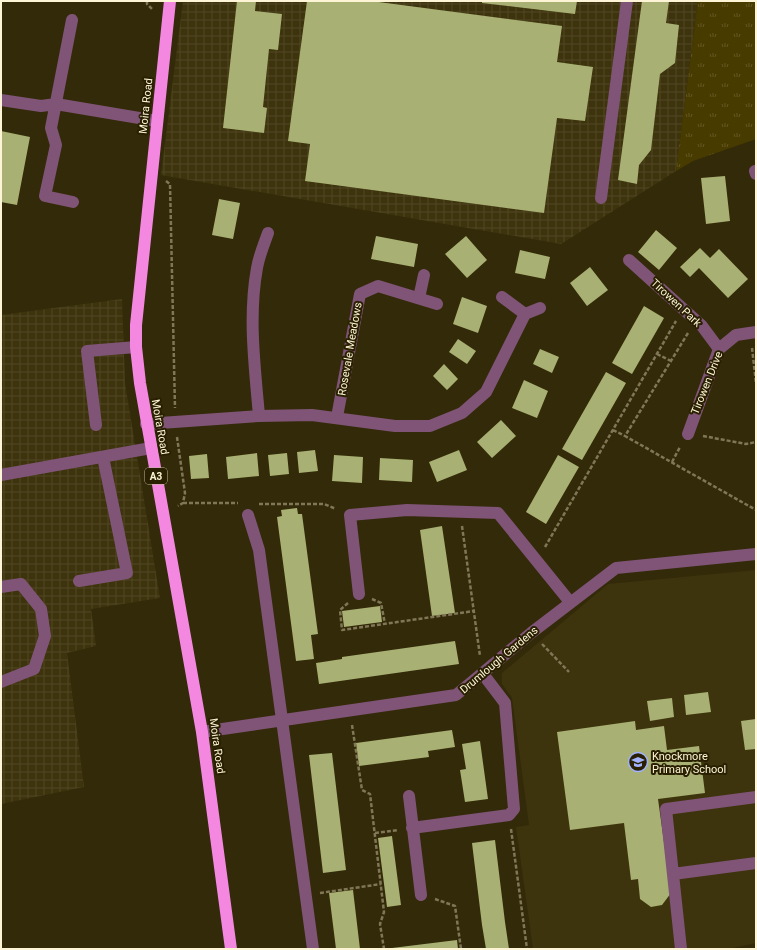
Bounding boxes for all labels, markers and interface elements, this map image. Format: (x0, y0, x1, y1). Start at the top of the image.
street label: Moira Road (137, 77, 155, 135)
street label: Tirowen Park (648, 276, 704, 330)
street label: Rosevale Meadows (335, 301, 365, 397)
street label: Tirowen Drive (688, 349, 726, 416)
street label: Moira Road (149, 398, 171, 456)
road number: A3 (145, 468, 167, 484)
street label: Drumlough Gardens (457, 623, 541, 696)
street label: Moira Road (207, 717, 227, 775)
place label: Knockmore Primary School (652, 750, 726, 776)
school or university icon: Knockmore Primary School (627, 751, 649, 773)

